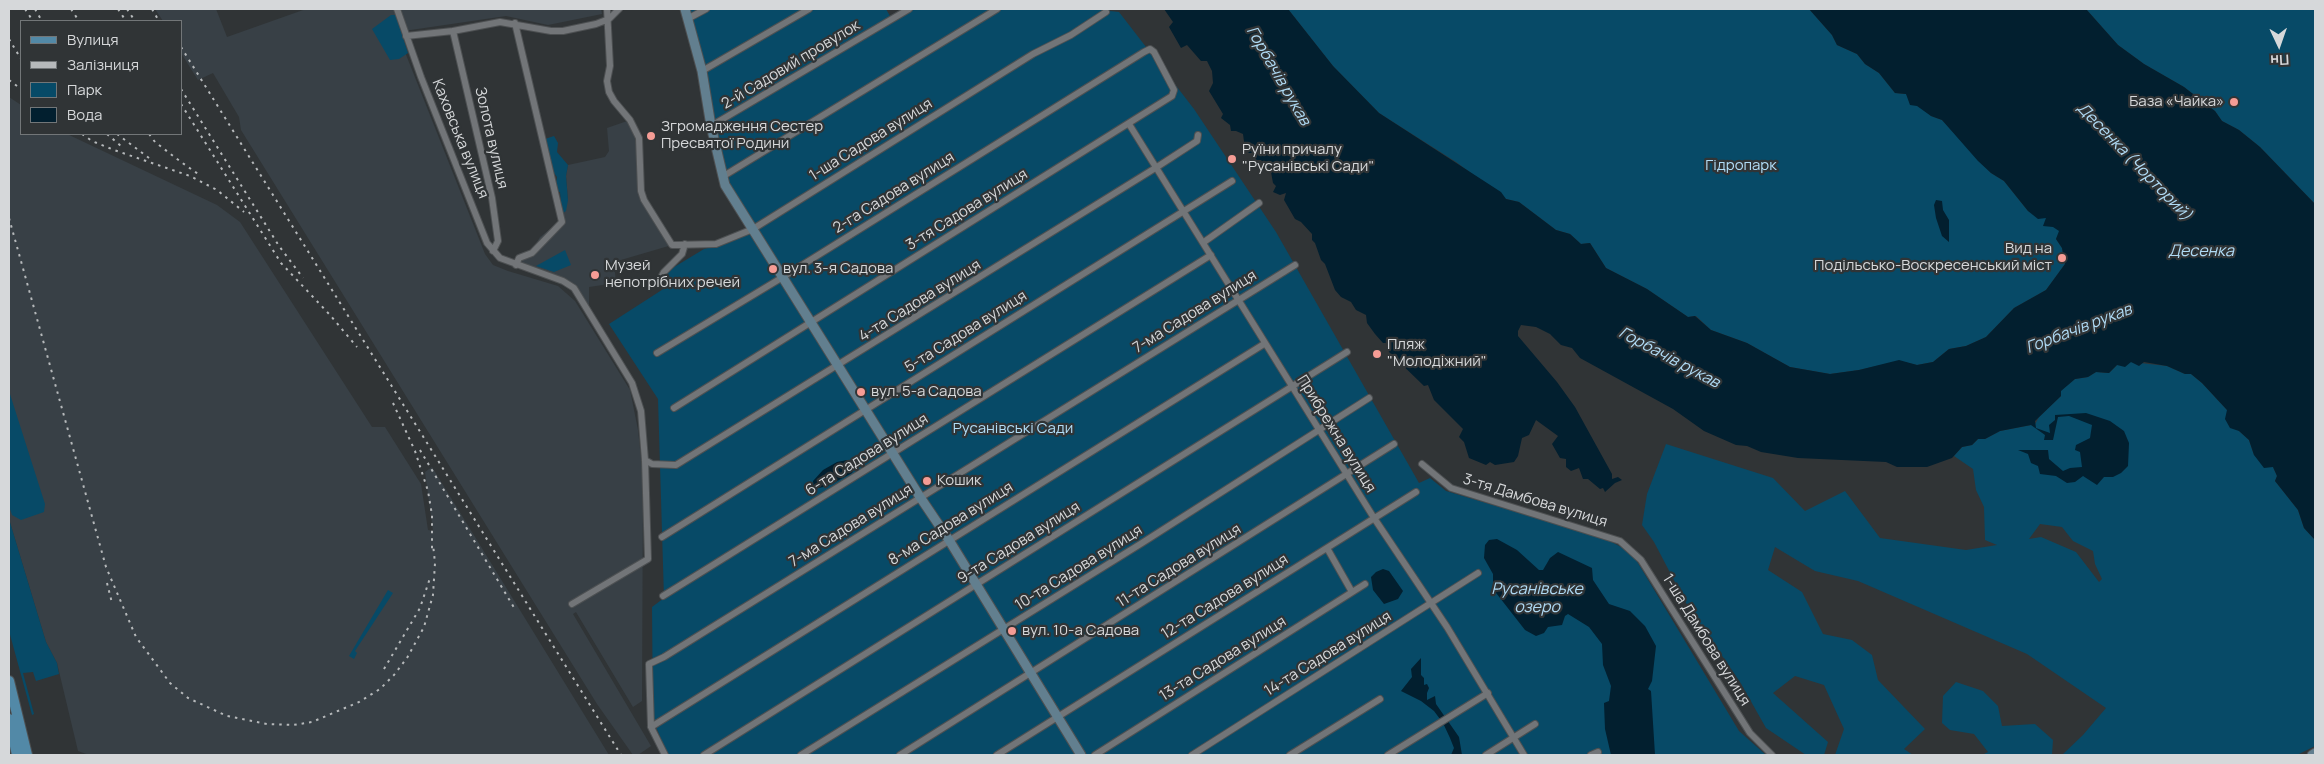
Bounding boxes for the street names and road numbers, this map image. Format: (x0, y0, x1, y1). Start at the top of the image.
street label: 2-й Садовий провулок (719, 17, 863, 113)
street label: Каховська вулиця (428, 77, 492, 201)
street label: Золота вулиця (471, 85, 511, 191)
street label: 1-ша Садова вулиця (806, 95, 936, 185)
street label: 2-га Садова вулиця (830, 148, 958, 238)
street label: 3-тя Садова вулиця (903, 165, 1031, 255)
street label: 4-та Садова вулиця (856, 256, 984, 346)
street label: 7-ма Садова вулиця (1130, 267, 1260, 357)
street label: 5-та Садова вулиця (902, 287, 1030, 377)
street label: Прибрежна вулиця (1293, 372, 1379, 496)
street label: 6-та Садова вулиця (802, 410, 932, 500)
street label: 3-тя Дамбова вулиця (1461, 470, 1609, 532)
street label: 8-ма Садова вулиця (885, 478, 1017, 570)
street label: 7-ма Садова вулиця (786, 481, 916, 571)
street label: 9-та Садова вулиця (954, 498, 1084, 588)
street label: 11-та Садова вулиця (1113, 520, 1245, 612)
street label: 10-та Садова вулиця (1012, 522, 1146, 614)
street label: 12-та Садова вулиця (1158, 551, 1292, 643)
street label: 1-ша Дамбова вулиця (1658, 571, 1754, 709)
street label: 14-та Садова вулиця (1261, 608, 1395, 700)
street label: 13-та Садова вулиця (1156, 613, 1290, 705)

